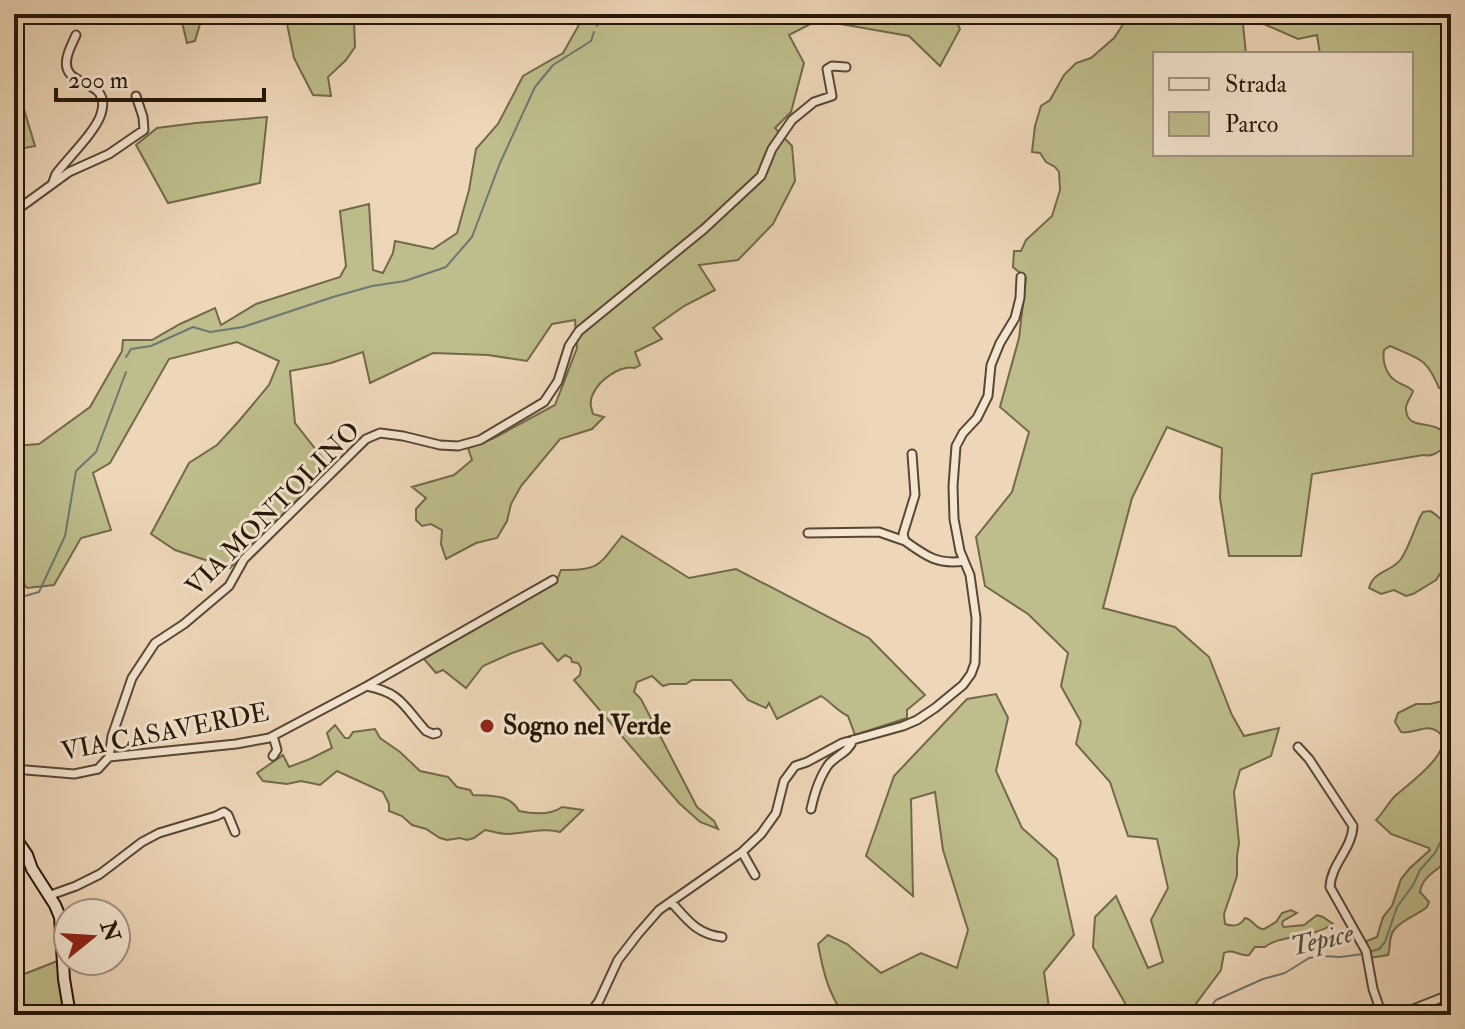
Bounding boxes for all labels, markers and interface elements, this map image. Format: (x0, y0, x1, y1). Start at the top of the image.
scale bar (56, 52, 264, 102)
legend (1153, 52, 1413, 156)
text: 200 m (68, 65, 129, 96)
text: Strada (1225, 69, 1288, 100)
text: Parco (1225, 109, 1278, 140)
street label: VIA MONTOLINO (179, 415, 367, 603)
street label: VIA CASAVERDE (58, 696, 272, 768)
place label: Sogno nel Verde (503, 710, 671, 743)
marker: Sogno nel Verde (478, 717, 496, 735)
north arrow (52, 897, 132, 977)
text: N (93, 916, 127, 945)
water label: Tepice (1287, 916, 1357, 964)

